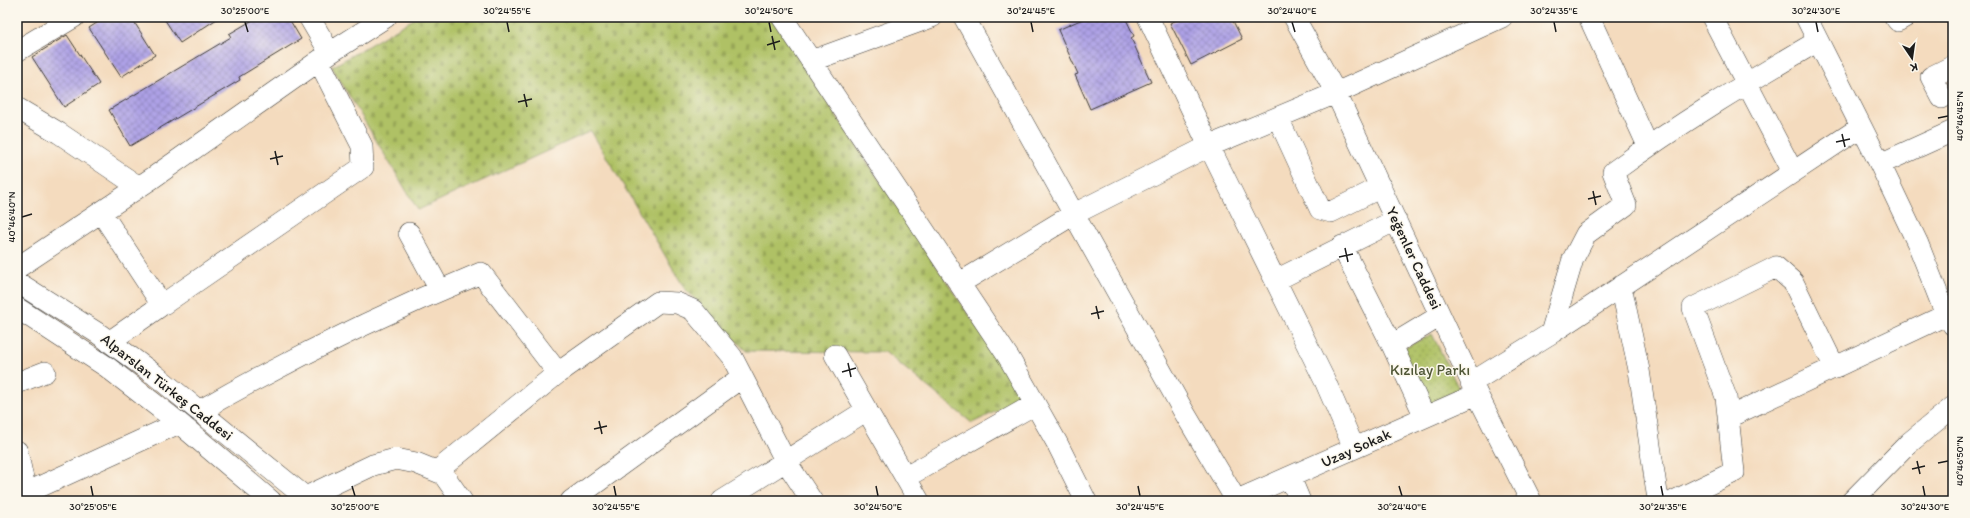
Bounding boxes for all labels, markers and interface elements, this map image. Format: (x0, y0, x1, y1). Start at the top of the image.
text: 30°25'00"E (221, 4, 270, 17)
text: 30°24'55"E (483, 4, 531, 17)
text: 30°24'50"E (745, 4, 794, 17)
text: 30°24'45"E (1007, 4, 1056, 17)
text: 30°24'40"E (1267, 4, 1317, 17)
text: 30°24'35"E (1530, 4, 1578, 17)
text: 30°24'30"E (1792, 4, 1841, 17)
north arrow (1892, 38, 1932, 78)
text: K (1908, 60, 1919, 75)
text: 40°46'45"N (1953, 91, 1966, 141)
text: 40°46'40"N (5, 191, 18, 242)
street label: Yeğenler Caddesi (1382, 204, 1446, 312)
street label: Alparslan Türkeş Caddesi (97, 330, 237, 444)
park label: Kızılay Parkı (1390, 361, 1470, 379)
street label: Uzay Sokak (1318, 425, 1394, 471)
text: 40°46'50"N (1953, 436, 1966, 486)
text: 30°25'05"E (69, 500, 117, 513)
text: 30°25'00"E (331, 500, 380, 513)
text: 30°24'55"E (592, 500, 640, 513)
text: 30°24'50"E (854, 500, 903, 513)
text: 30°24'45"E (1116, 500, 1165, 513)
text: 30°24'40"E (1377, 500, 1427, 513)
text: 30°24'35"E (1639, 500, 1687, 513)
text: 30°24'30"E (1901, 500, 1950, 513)

